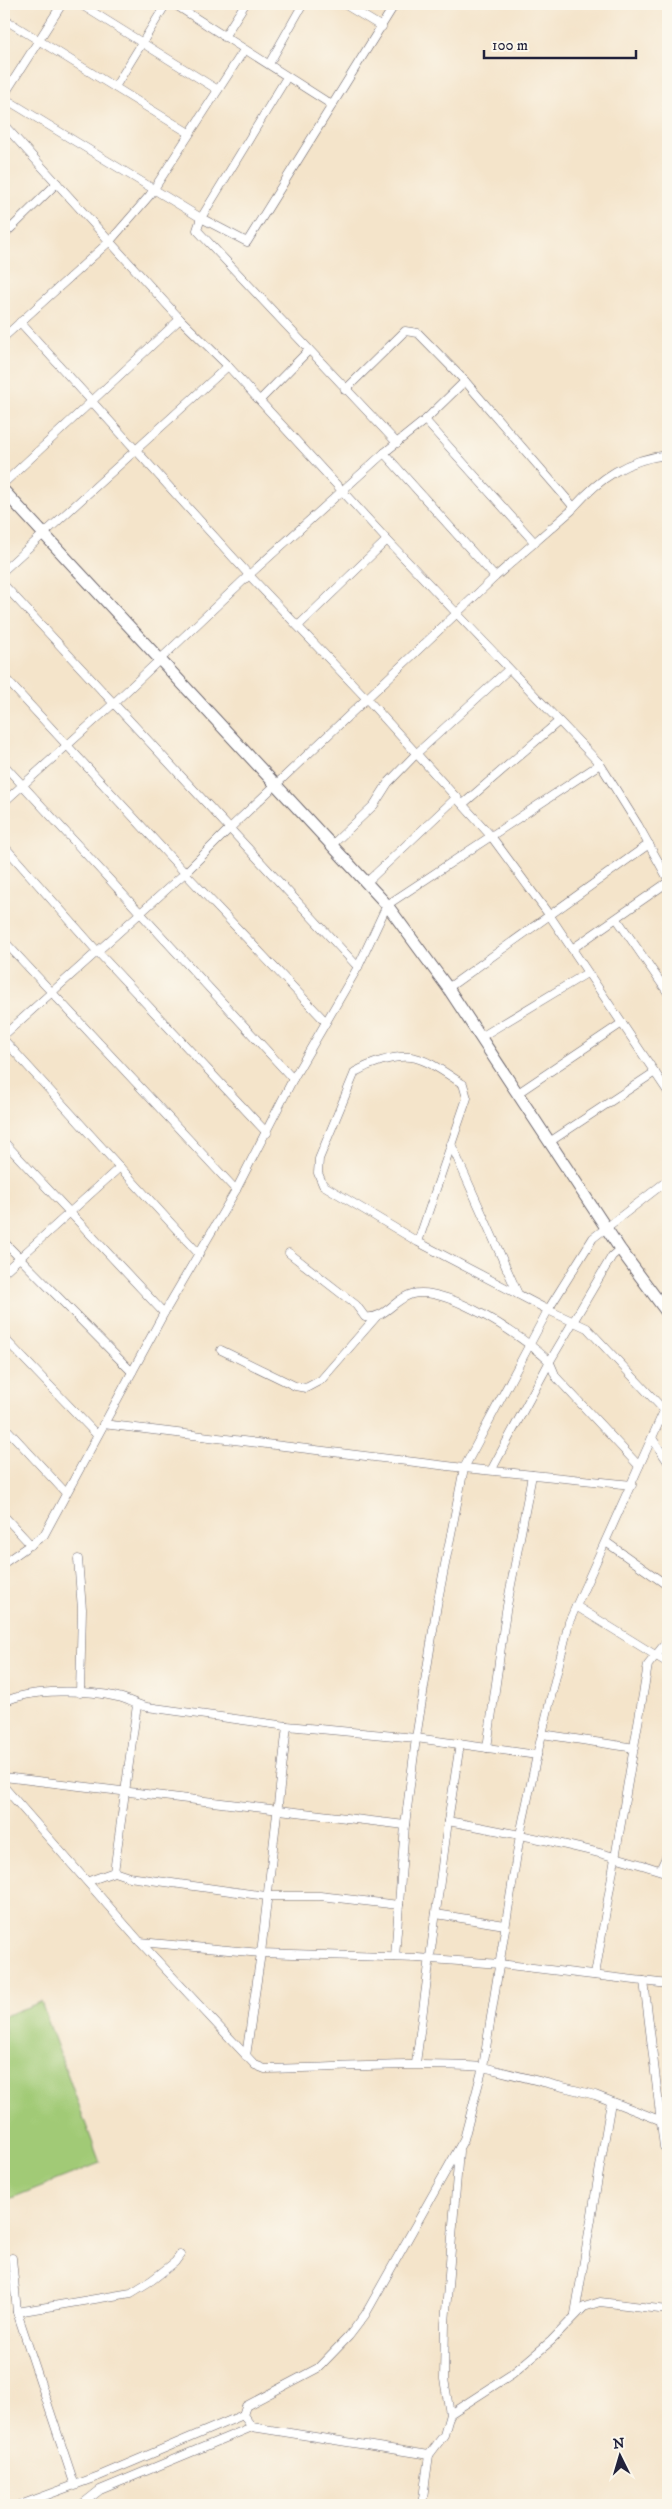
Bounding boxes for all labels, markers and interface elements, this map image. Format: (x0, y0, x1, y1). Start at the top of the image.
scale bar (484, 28, 637, 60)
text: 100 m (492, 36, 528, 55)
north arrow (594, 2432, 644, 2482)
text: N (612, 2435, 626, 2454)

